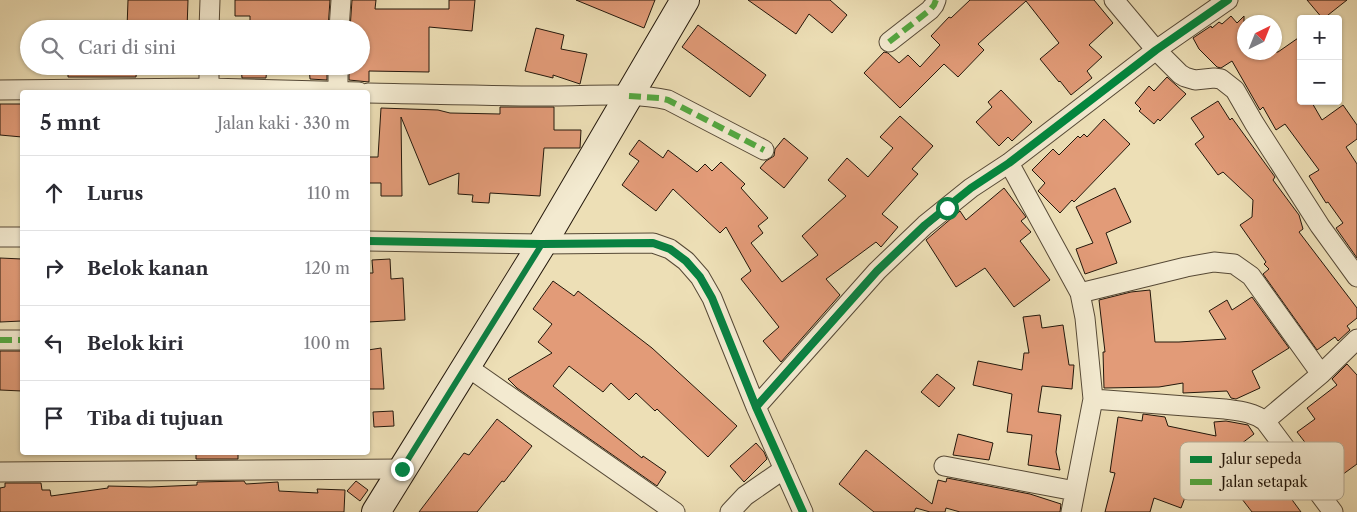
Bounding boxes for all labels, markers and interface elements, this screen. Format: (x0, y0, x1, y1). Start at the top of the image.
north arrow (1237, 15, 1282, 60)
map controls (1297, 15, 1342, 105)
button: + (1297, 15, 1342, 60)
search box (20, 20, 370, 75)
icon: search (38, 34, 66, 62)
text: Cari di sini (78, 36, 176, 59)
button: − (1297, 60, 1342, 105)
text: 5 mnt (40, 110, 101, 135)
text: Jalan kaki · 330 m (217, 113, 350, 133)
icon: ahead (40, 179, 68, 207)
text: Lurus (87, 182, 143, 205)
text: 110 m (307, 183, 350, 203)
route start (936, 197, 959, 220)
icon: right (40, 254, 68, 282)
text: Belok kanan (87, 257, 209, 280)
text: 120 m (305, 258, 350, 278)
icon: left (40, 329, 68, 357)
text: Belok kiri (87, 332, 184, 355)
text: 100 m (304, 333, 350, 353)
icon: arrive (40, 404, 68, 432)
text: Tiba di tujuan (87, 407, 223, 430)
legend (1180, 442, 1344, 500)
text: Jalur sepeda (1219, 450, 1302, 468)
route end (391, 458, 414, 481)
text: Jalan setapak (1219, 473, 1308, 491)

